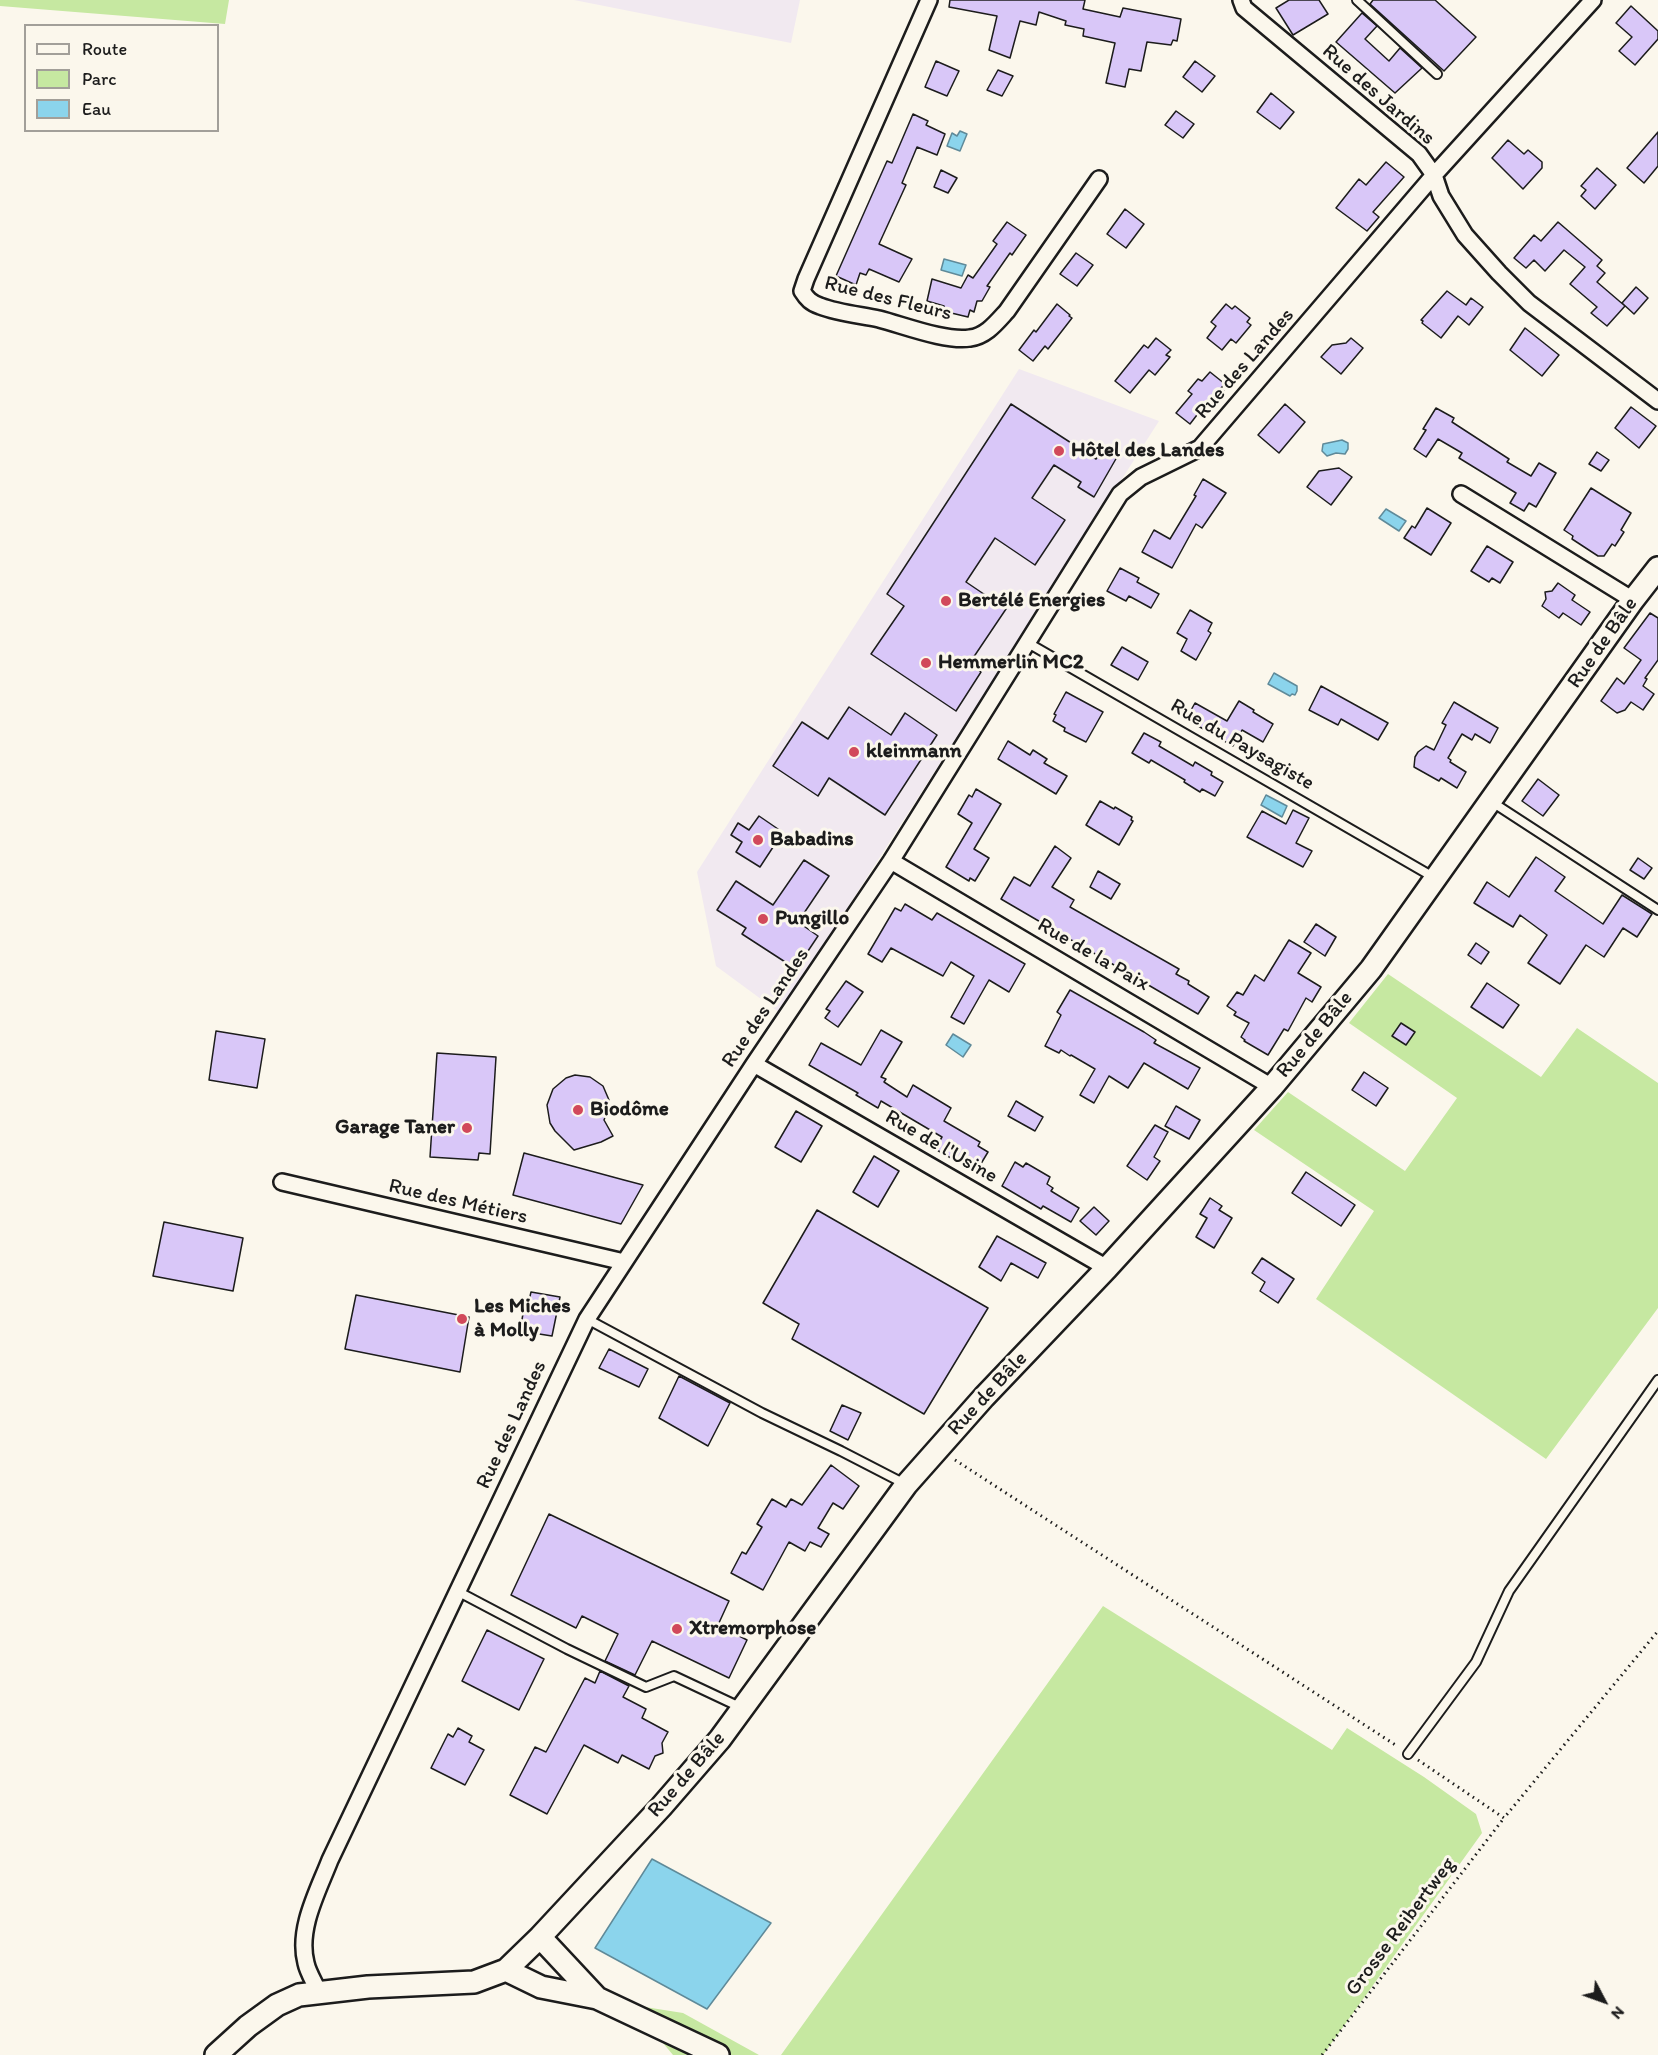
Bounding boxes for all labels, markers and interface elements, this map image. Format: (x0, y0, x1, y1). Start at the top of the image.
legend (24, 24, 219, 132)
text: Route (82, 38, 127, 60)
street label: Rue des Jardins (1316, 39, 1440, 151)
text: Parc (82, 68, 116, 90)
text: Eau (82, 98, 111, 120)
street label: Rue des Fleurs (822, 271, 954, 327)
street label: Rue des Landes (1190, 303, 1300, 425)
place label: Hôtel des Landes (1071, 438, 1224, 464)
marker: Hôtel des Landes (1052, 444, 1066, 458)
place label: Bertélé Energies (958, 588, 1105, 614)
street label: Rue de Bâle (1562, 592, 1644, 694)
marker: Bertélé Energies (939, 594, 953, 608)
place label: Hemmerlin MC2 (938, 650, 1084, 676)
marker: Hemmerlin MC2 (919, 656, 933, 670)
street label: Rue du Paysagiste (1166, 694, 1318, 796)
place label: kleinmann (866, 739, 962, 765)
marker: kleinmann (847, 745, 861, 759)
place label: Babadins (770, 827, 854, 853)
marker: Babadins (751, 833, 765, 847)
place label: Pungillo (775, 906, 849, 932)
marker: Pungillo (756, 912, 770, 926)
street label: Rue de la Paix (1033, 913, 1153, 997)
street label: Rue des Landes (717, 943, 815, 1073)
street label: Rue de Bâle (1271, 986, 1359, 1084)
place label: Biodôme (590, 1097, 669, 1123)
marker: Biodôme (571, 1103, 585, 1117)
street label: Rue de l'Usine (880, 1105, 1002, 1189)
place label: Garage Taner (335, 1115, 455, 1141)
marker: Garage Taner (460, 1121, 474, 1135)
street label: Rue des Métiers (386, 1174, 530, 1230)
place label: Les Miches à Molly (474, 1294, 571, 1344)
marker: Les Miches à Molly (455, 1312, 469, 1326)
street label: Rue de Bâle (943, 1347, 1033, 1441)
street label: Rue des Landes (471, 1357, 553, 1493)
place label: Xtremorphose (689, 1616, 816, 1642)
marker: Xtremorphose (670, 1622, 684, 1636)
street label: Rue de Bâle (643, 1727, 731, 1823)
street label: Grosse Reibertweg (1341, 1853, 1461, 2001)
north arrow (1574, 1971, 1634, 2031)
text: N (1607, 2003, 1629, 2023)

